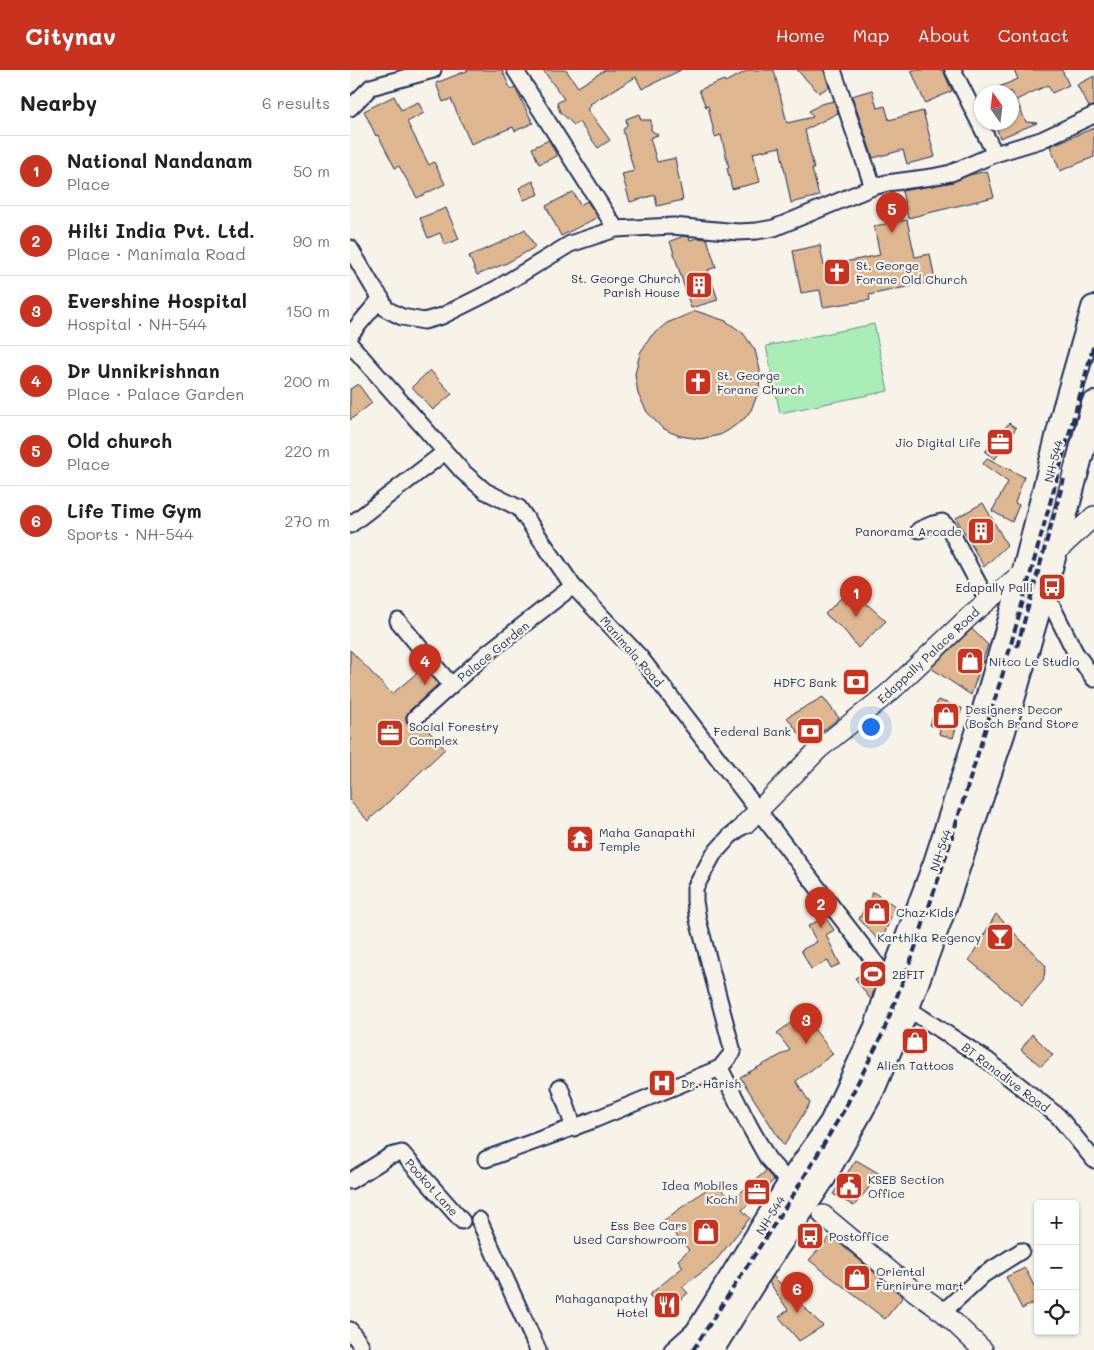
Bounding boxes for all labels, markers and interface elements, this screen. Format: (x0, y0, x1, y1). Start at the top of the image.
text: Citynav (25, 20, 116, 51)
text: Home (776, 23, 825, 47)
text: Map (853, 23, 889, 47)
text: About (917, 23, 970, 47)
text: Contact (998, 23, 1069, 47)
north arrow (974, 85, 1019, 130)
text: Nearby (20, 89, 97, 116)
text: 6 results (262, 92, 330, 113)
text: National Nandanam (67, 148, 252, 173)
text: 1 (32, 160, 40, 181)
text: 50 m (293, 160, 330, 181)
text: Place (67, 173, 110, 194)
pin: 5 (876, 192, 908, 233)
text: Hilti India Pvt. Ltd. (67, 218, 255, 243)
text: 2 (32, 230, 40, 251)
text: 90 m (293, 230, 330, 251)
text: Place · Manimala Road (67, 243, 245, 264)
church icon: St. George Forane Old Church (822, 257, 852, 287)
place label: St. George Forane Old Church (856, 257, 967, 287)
place label: St. George Church Parish House (571, 270, 680, 300)
building icon: St. George Church Parish House (684, 270, 714, 300)
text: Evershine Hospital (67, 288, 247, 313)
text: 3 (31, 300, 41, 321)
text: 150 m (286, 300, 330, 321)
text: Hospital · NH-544 (67, 313, 207, 334)
text: Dr Unnikrishnan (67, 358, 220, 383)
church icon: St. George Forane Church (683, 367, 713, 397)
place label: St. George Forane Church (717, 367, 804, 397)
text: 4 (31, 370, 41, 391)
text: 200 m (283, 370, 330, 391)
text: Place · Palace Garden (67, 383, 244, 404)
office icon: Jio Digital Life (985, 427, 1015, 457)
text: Old church (67, 428, 172, 453)
place label: Jio Digital Life (896, 434, 981, 450)
street label: NH-544 (1040, 438, 1066, 484)
text: 5 (31, 440, 41, 461)
text: 220 m (284, 440, 330, 461)
text: Place (67, 453, 110, 474)
text: Life Time Gym (67, 498, 202, 523)
text: 6 (31, 510, 41, 531)
text: 270 m (284, 510, 330, 531)
building icon: Panorama Arcade (966, 516, 996, 546)
text: Sports · NH-544 (67, 523, 194, 544)
place label: Panorama Arcade (855, 523, 962, 539)
bus stop icon: Edapally Palli (1037, 572, 1067, 602)
pin: 1 (840, 576, 872, 617)
place label: Edapally Palli (956, 579, 1033, 595)
street label: Edappally Palace Road (874, 603, 983, 707)
street label: Manimala Road (597, 612, 667, 690)
street label: Palace Garden (454, 617, 532, 685)
pin: 4 (409, 644, 441, 685)
shop icon: Nitco Le Studio (955, 646, 985, 676)
place label: Nitco Le Studio (989, 653, 1079, 669)
bank icon: HDFC Bank (841, 667, 871, 697)
place label: HDFC Bank (773, 674, 837, 690)
shop icon: Designers Decor (Bosch Brand Store (931, 701, 961, 731)
place label: Designers Decor (Bosch Brand Store (965, 701, 1079, 731)
your location (858, 714, 884, 740)
bank icon: Federal Bank (795, 716, 825, 746)
office icon: Social Forestry Complex (375, 718, 405, 748)
place label: Social Forestry Complex (409, 718, 499, 748)
place label: Federal Bank (714, 723, 791, 739)
temple icon: Maha Ganapathi Temple (565, 824, 595, 854)
place label: Maha Ganapathi Temple (599, 824, 695, 854)
street label: NH-544 (925, 827, 955, 873)
pin: 2 (805, 887, 837, 928)
shop icon: Chaz Kids (862, 897, 892, 927)
place label: Chaz Kids (896, 904, 954, 920)
bar icon: Karthika Regency (985, 922, 1015, 952)
place label: Karthika Regency (877, 929, 981, 945)
sports icon: 2BFIT (858, 959, 888, 989)
place label: 2BFIT (892, 966, 925, 982)
pin: 3 (790, 1003, 822, 1044)
shop icon: Alien Tattoos (900, 1026, 930, 1056)
street label: BT Ranadive Road (959, 1039, 1053, 1116)
place label: Alien Tattoos (876, 1057, 954, 1073)
hospital icon: Dr. Harish (647, 1068, 677, 1098)
place label: Dr. Harish (681, 1075, 741, 1091)
street label: Pookot Lane (402, 1155, 462, 1219)
public building icon: KSEB Section Office (834, 1171, 864, 1201)
place label: KSEB Section Office (868, 1171, 944, 1201)
place label: Idea Mobiles Kochi (662, 1177, 738, 1207)
office icon: Idea Mobiles Kochi (742, 1177, 772, 1207)
street label: NH-544 (752, 1192, 788, 1238)
map controls (1034, 1200, 1079, 1335)
button: + (1034, 1200, 1079, 1245)
place label: Ess Bee Cars Used Carshowroom (573, 1217, 687, 1247)
shop icon: Ess Bee Cars Used Carshowroom (691, 1217, 721, 1247)
bus stop icon: Postoffice (795, 1221, 825, 1251)
place label: Postoffice (829, 1228, 889, 1244)
button: − (1034, 1245, 1079, 1290)
shop icon: Oriental Furnirure mart (842, 1263, 872, 1293)
place label: Oriental Furnirure mart (876, 1263, 964, 1293)
pin: 6 (781, 1272, 813, 1313)
place label: Mahaganapathy Hotel (555, 1290, 648, 1320)
restaurant icon: Mahaganapathy Hotel (652, 1290, 682, 1320)
button: locate (1034, 1290, 1079, 1335)

